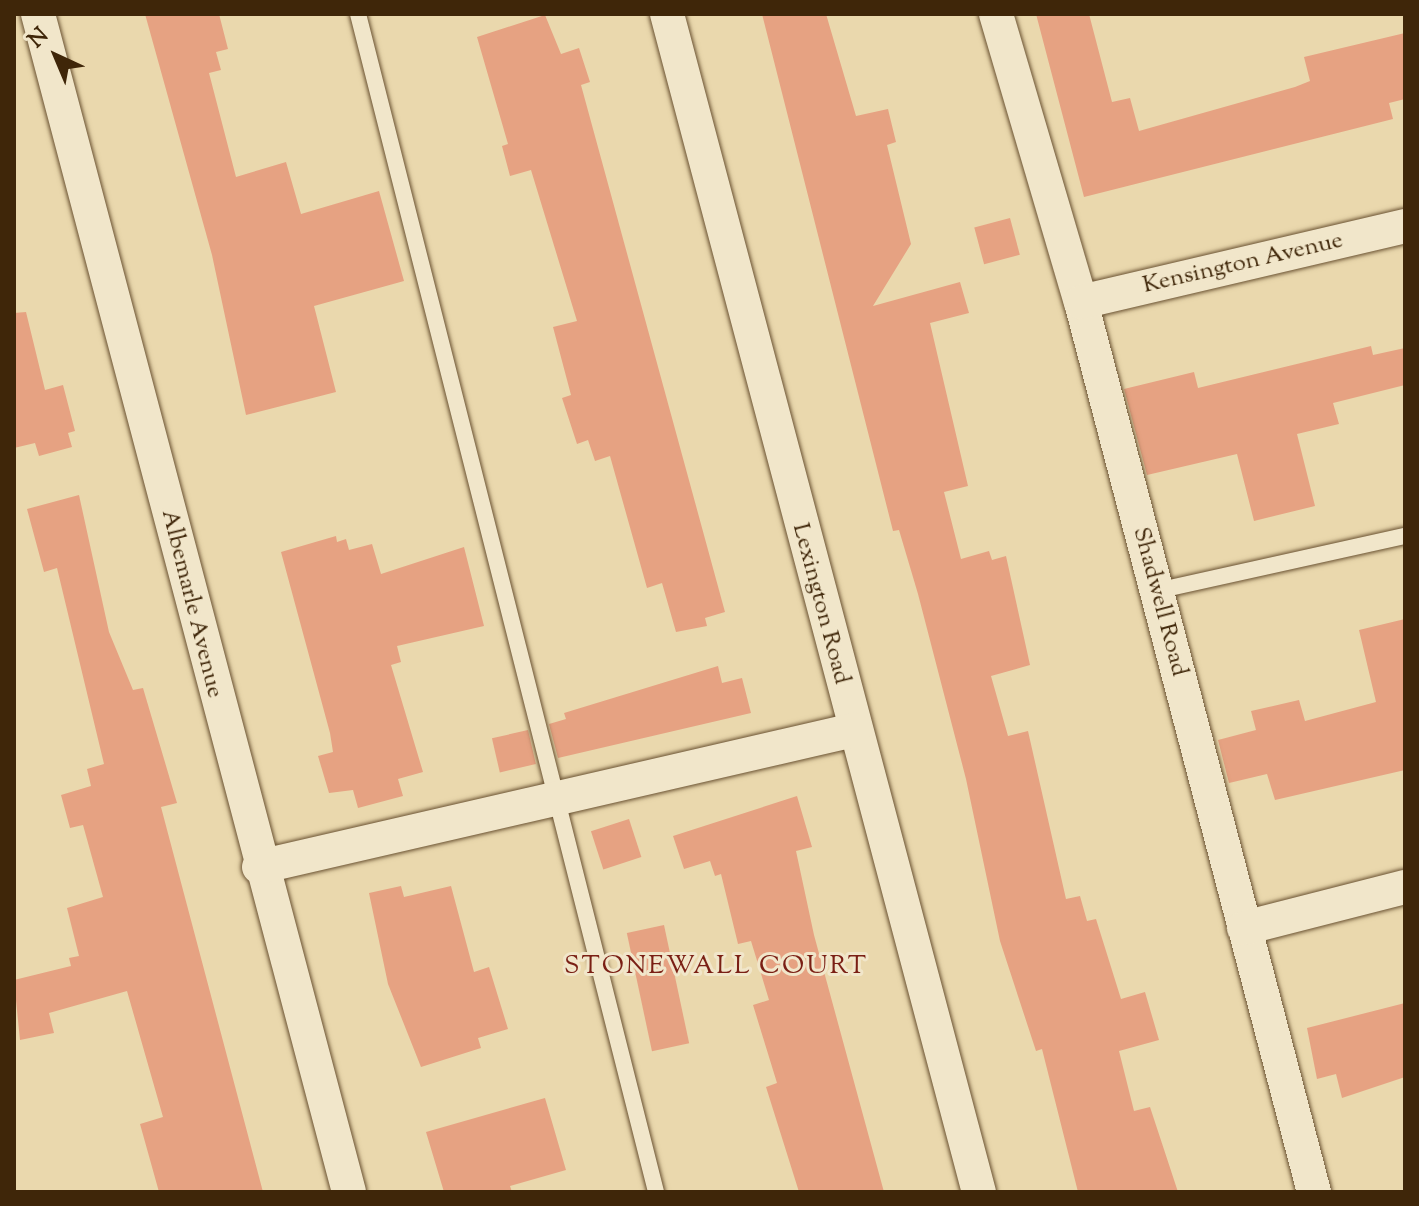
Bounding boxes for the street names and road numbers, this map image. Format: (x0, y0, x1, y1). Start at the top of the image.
street label: Kensington Avenue (1140, 227, 1346, 301)
street label: Albemarle Avenue (154, 507, 228, 701)
street label: Lexington Road (785, 520, 855, 688)
street label: Shadwell Road (1125, 524, 1193, 680)

